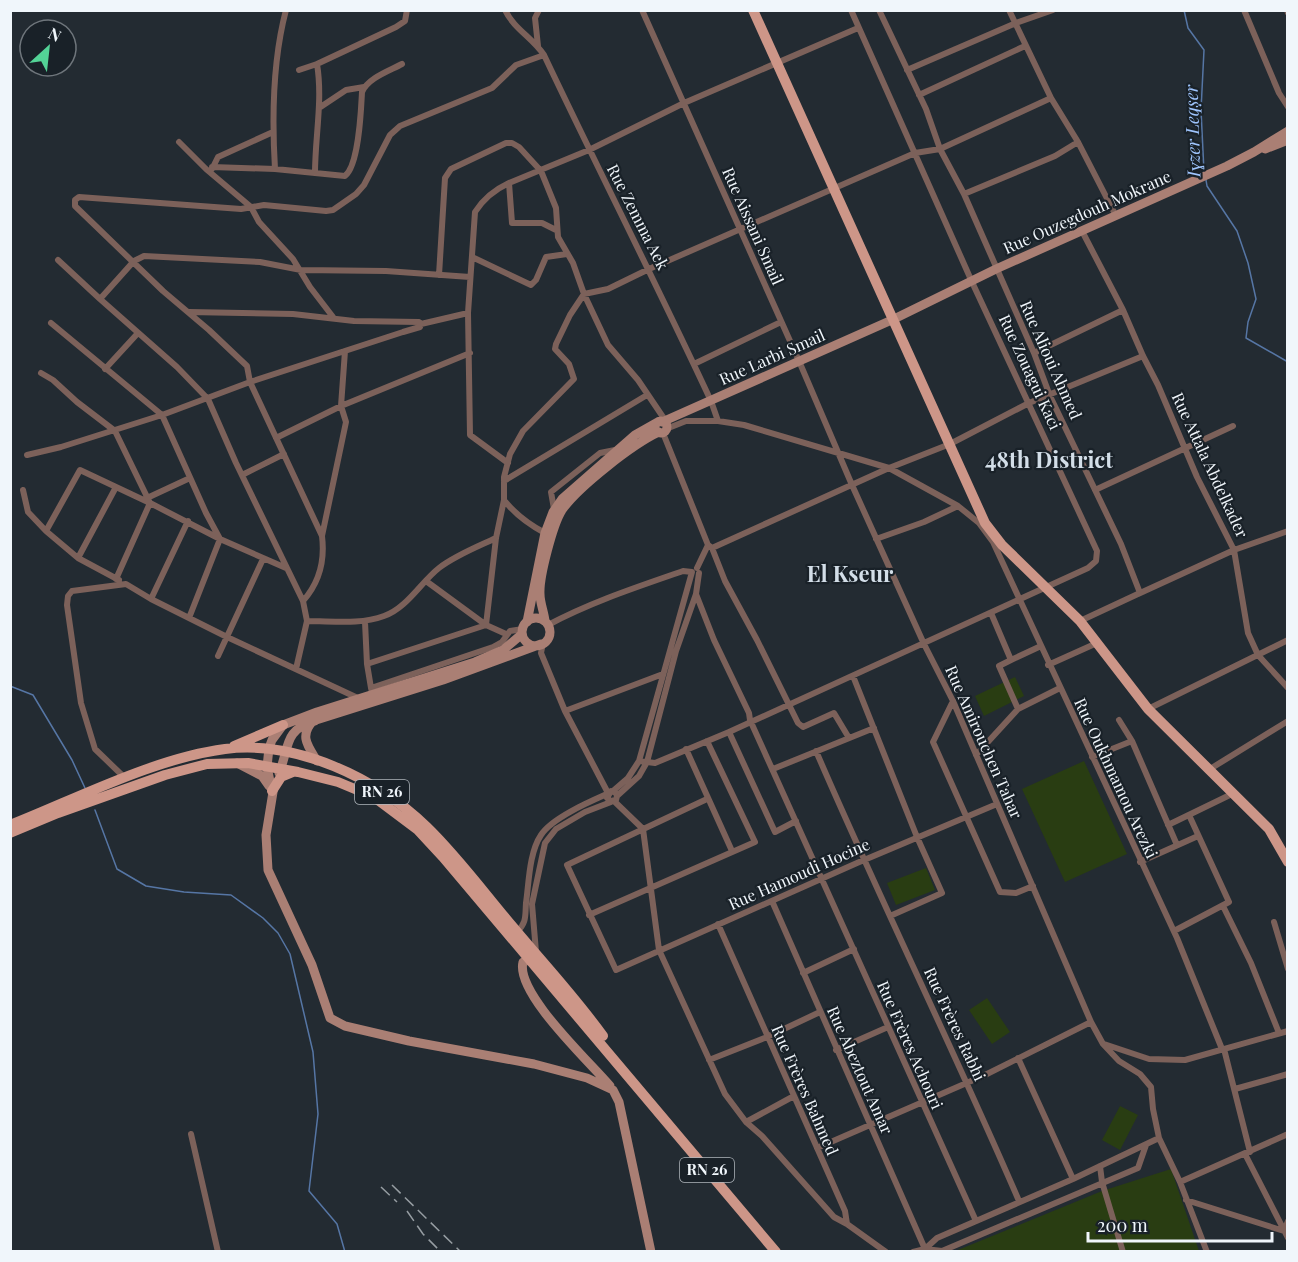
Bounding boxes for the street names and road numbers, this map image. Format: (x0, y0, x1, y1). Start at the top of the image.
street label: Rue Zemma Aek (603, 160, 674, 273)
street label: Rue Aissani Smail (718, 164, 789, 288)
street label: Rue Ouzegdouh Mokrane (1000, 165, 1174, 258)
street label: Rue Alioui Ahmed (1016, 297, 1087, 422)
street label: Rue Zouagui Kaci (995, 311, 1066, 433)
street label: Rue Larbi Smail (716, 324, 828, 389)
street label: Rue Attala Abdelkader (1168, 389, 1253, 541)
street label: Rue Amirouchen Tahar (941, 662, 1028, 822)
street label: Rue Oukhmamou Arezki (1070, 694, 1163, 862)
road number: RN 26 (355, 780, 409, 804)
street label: Rue Hamoudi Hocine (725, 833, 873, 914)
street label: Rue Frères Rabhi (920, 964, 991, 1084)
street label: Rue Frères Achouri (873, 977, 948, 1113)
street label: Rue Abeztout Amar (823, 1003, 898, 1137)
street label: Rue Frères Bahmed (767, 1021, 844, 1158)
road number: RN 26 (680, 1158, 734, 1182)

